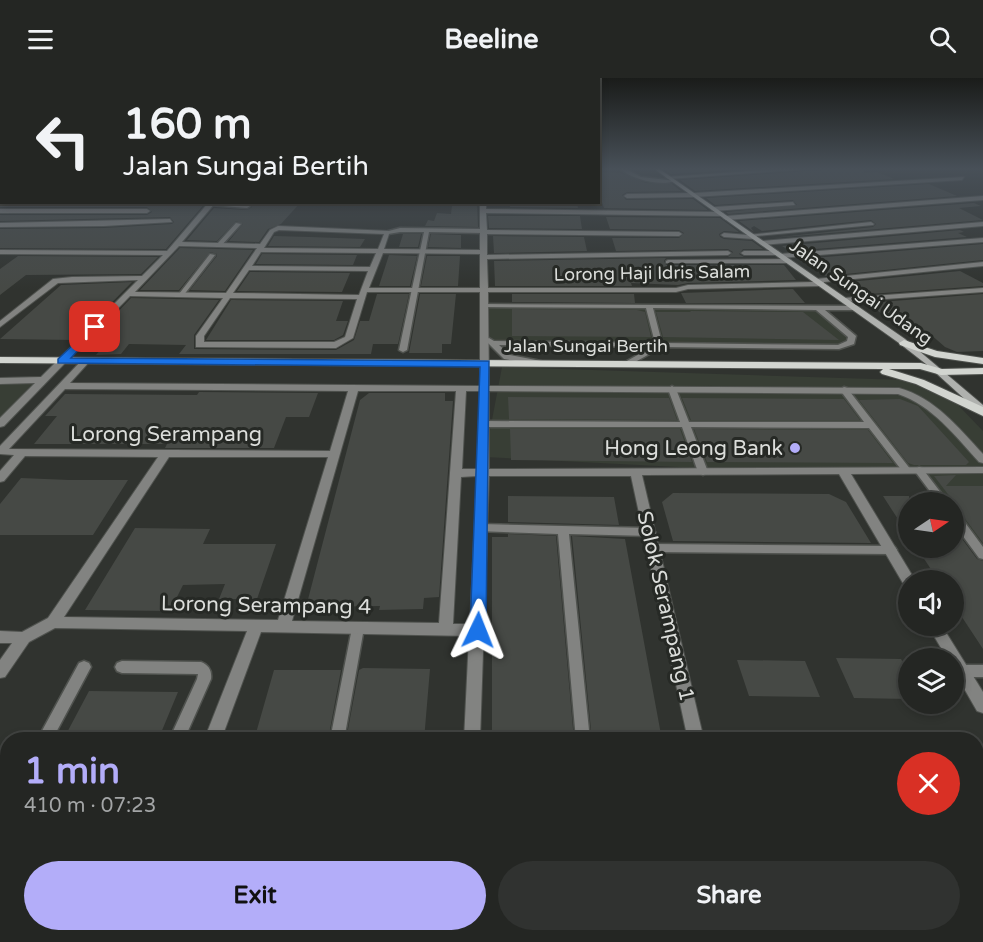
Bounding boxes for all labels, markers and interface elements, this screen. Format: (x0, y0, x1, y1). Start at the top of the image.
icon: menu (24, 23, 57, 56)
text: Beeline (444, 23, 539, 56)
icon: search (926, 23, 959, 56)
text: 160 m (123, 99, 252, 150)
icon: left (24, 102, 102, 180)
text: Jalan Sungai Bertih (123, 150, 369, 183)
street label: Jalan Sungai Udang (785, 234, 937, 350)
street label: Lorong Haji Idris Salam (554, 260, 750, 286)
pin (69, 301, 120, 352)
icon: arrive (78, 310, 111, 343)
street label: Jalan Sungai Bertih (504, 335, 668, 357)
street label: Lorong Serampang (70, 422, 262, 447)
place label: Hong Leong Bank (604, 436, 783, 461)
marker: Hong Leong Bank (788, 441, 802, 455)
north arrow (898, 492, 964, 558)
map controls (898, 492, 964, 714)
street label: Solok Serampang 1 (631, 509, 700, 704)
button: sound (898, 570, 964, 636)
street label: Lorong Serampang 4 (161, 591, 371, 620)
position arrow (446, 598, 510, 662)
button: layers (898, 648, 964, 714)
text: 1 min (24, 750, 120, 793)
button: close (897, 752, 960, 815)
text: 410 m · 07:23 (24, 794, 156, 818)
button: Exit (24, 861, 486, 930)
button: Share (498, 861, 960, 930)

